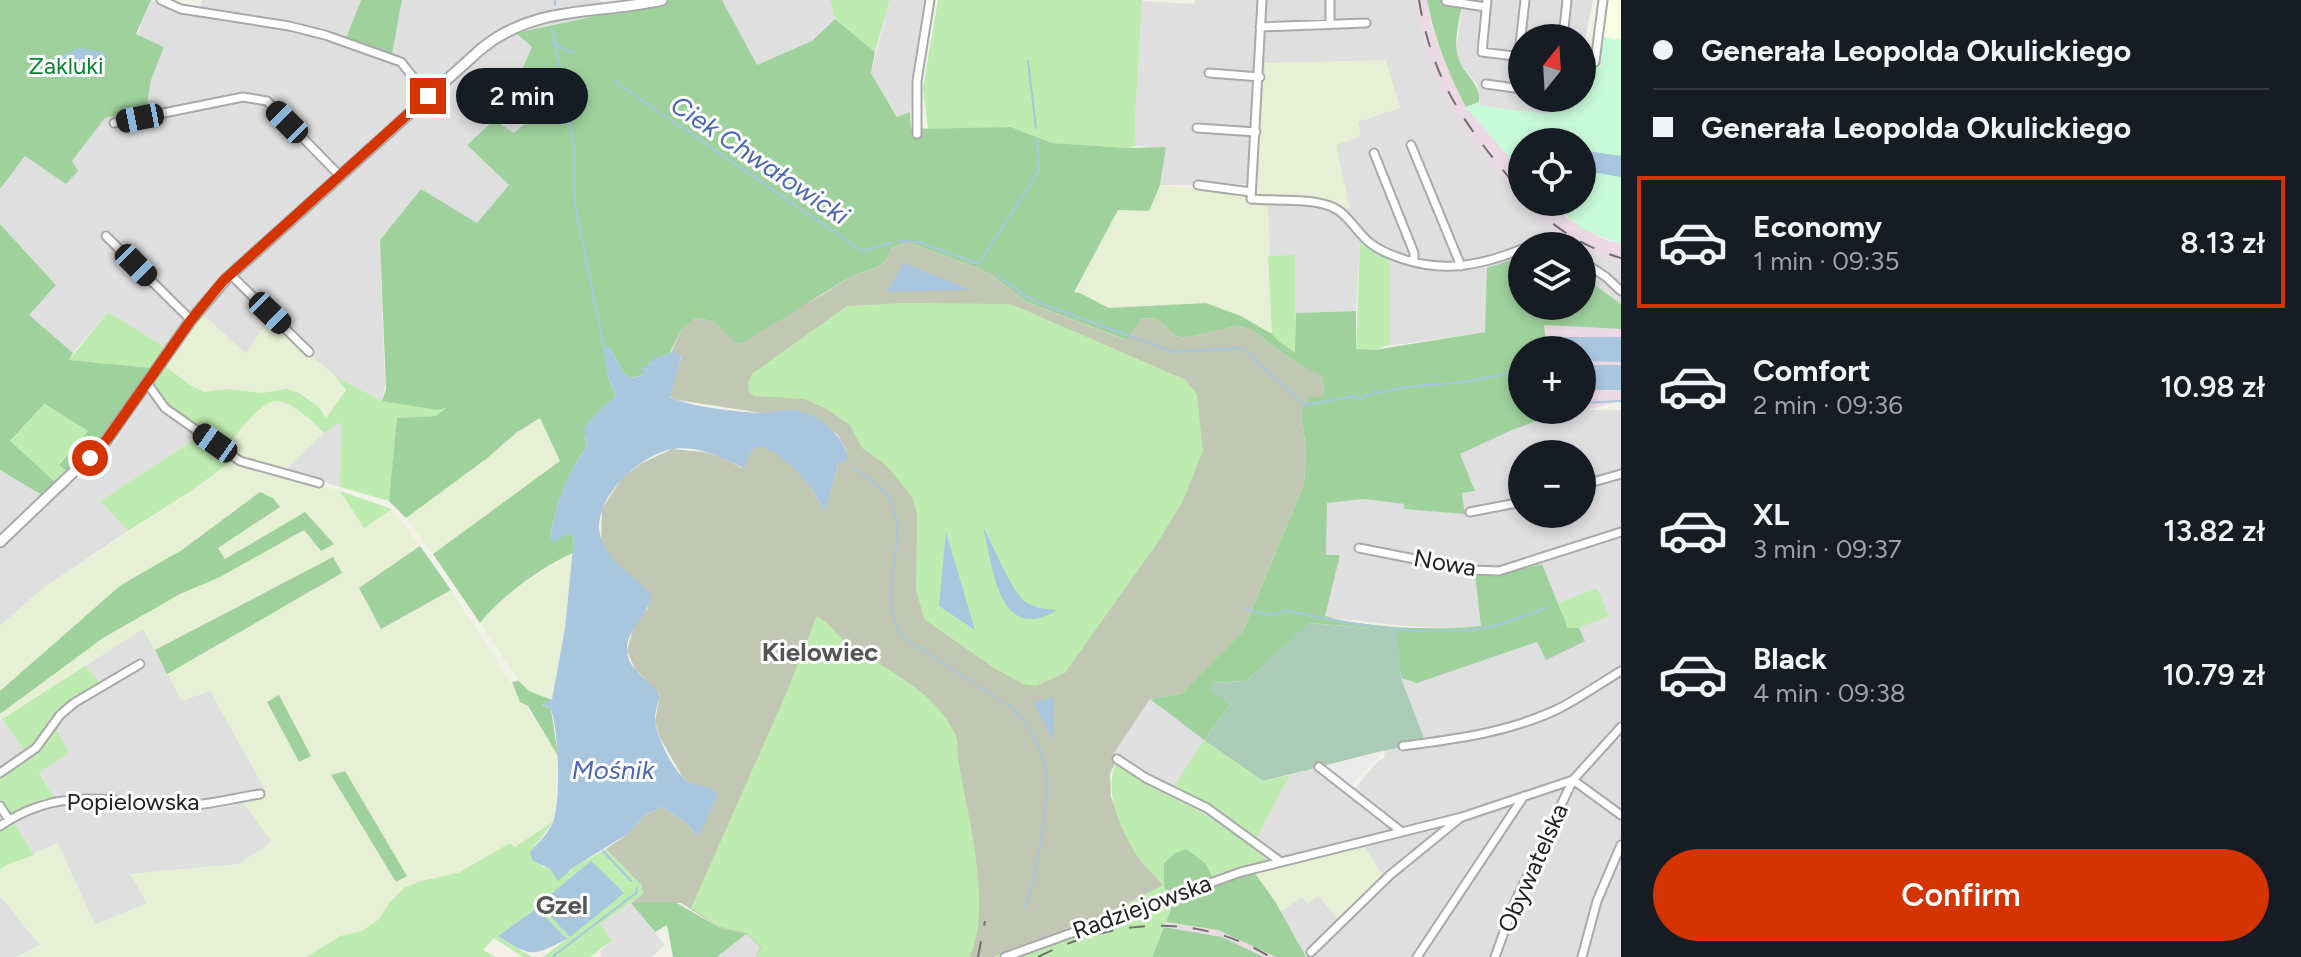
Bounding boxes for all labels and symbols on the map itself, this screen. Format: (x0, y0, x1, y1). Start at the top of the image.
north arrow (1508, 24, 1596, 112)
park label: Zakluki (28, 51, 104, 80)
callout: 2 min (456, 68, 588, 124)
route end (410, 78, 446, 114)
water label: Ciek Chwałowicki (665, 89, 856, 232)
car (262, 97, 312, 147)
car (114, 102, 166, 134)
car (111, 240, 161, 290)
car (244, 288, 296, 338)
car (188, 419, 242, 467)
route start (72, 440, 108, 476)
street label: Nowa (1412, 543, 1479, 582)
district label: Kielowiec (762, 636, 878, 668)
water label: Mośnik (572, 754, 656, 786)
street label: Popielowska (67, 787, 199, 816)
street label: Obywatelska (1491, 799, 1574, 937)
street label: Radziejowska (1069, 868, 1215, 945)
district label: Gzel (536, 889, 588, 921)

